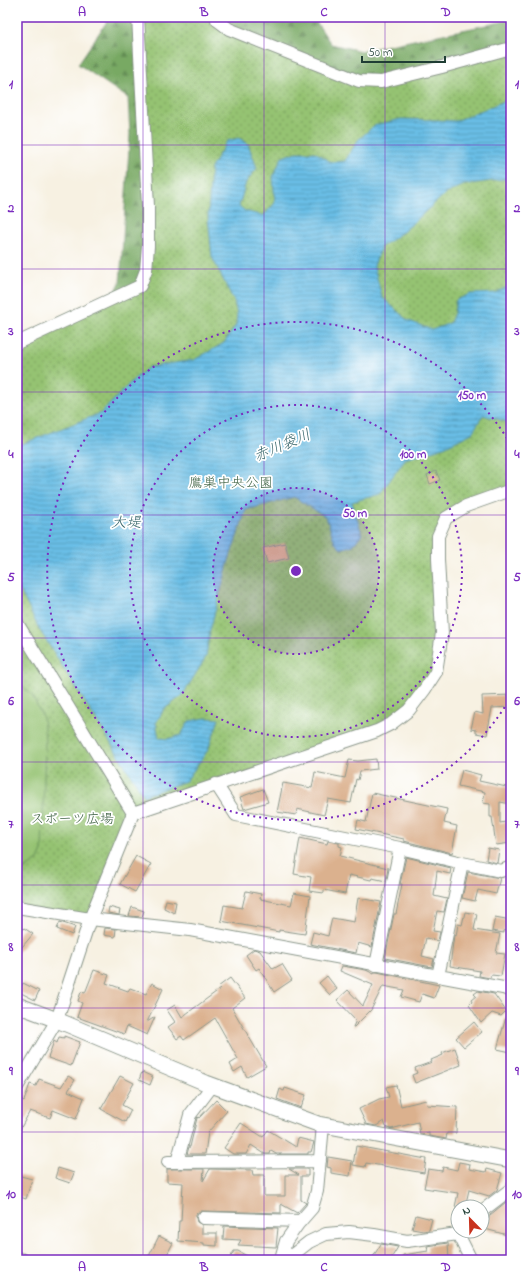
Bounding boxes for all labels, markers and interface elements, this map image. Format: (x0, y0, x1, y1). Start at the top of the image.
text: A (78, 3, 86, 22)
text: B (199, 3, 209, 22)
text: C (320, 3, 328, 22)
text: D (440, 3, 451, 22)
scale bar (362, 38, 445, 64)
text: 50 m (368, 44, 392, 62)
text: 1 (9, 75, 14, 94)
text: 1 (515, 75, 520, 94)
text: 2 (7, 199, 15, 218)
text: 2 (513, 199, 521, 218)
text: 3 (7, 322, 14, 341)
text: 3 (513, 322, 520, 341)
text: 150 m (458, 387, 487, 405)
water label: 赤川袋川 (250, 424, 314, 468)
text: 4 (7, 445, 14, 464)
text: 4 (513, 445, 520, 464)
text: 100 m (400, 446, 427, 464)
park label: 鷹巣中央公園 (189, 473, 273, 494)
text: 50 m (343, 505, 368, 523)
water label: 大堤 (111, 512, 142, 534)
centre of rings (289, 564, 303, 578)
text: 5 (7, 568, 15, 587)
text: 5 (513, 568, 521, 587)
text: 6 (7, 692, 14, 711)
text: 6 (513, 692, 520, 711)
park label: スポーツ広場 (30, 809, 114, 830)
text: 7 (8, 815, 14, 834)
text: 7 (514, 815, 520, 834)
text: 8 (8, 938, 14, 957)
text: 8 (514, 938, 520, 957)
text: 9 (8, 1062, 14, 1081)
text: 9 (514, 1062, 520, 1081)
text: 10 (6, 1185, 16, 1204)
text: 10 (512, 1185, 522, 1204)
north arrow (450, 1199, 490, 1239)
text: N (460, 1202, 473, 1220)
text: A (78, 1258, 86, 1277)
text: B (199, 1258, 209, 1277)
text: C (320, 1258, 328, 1277)
text: D (440, 1258, 451, 1277)

